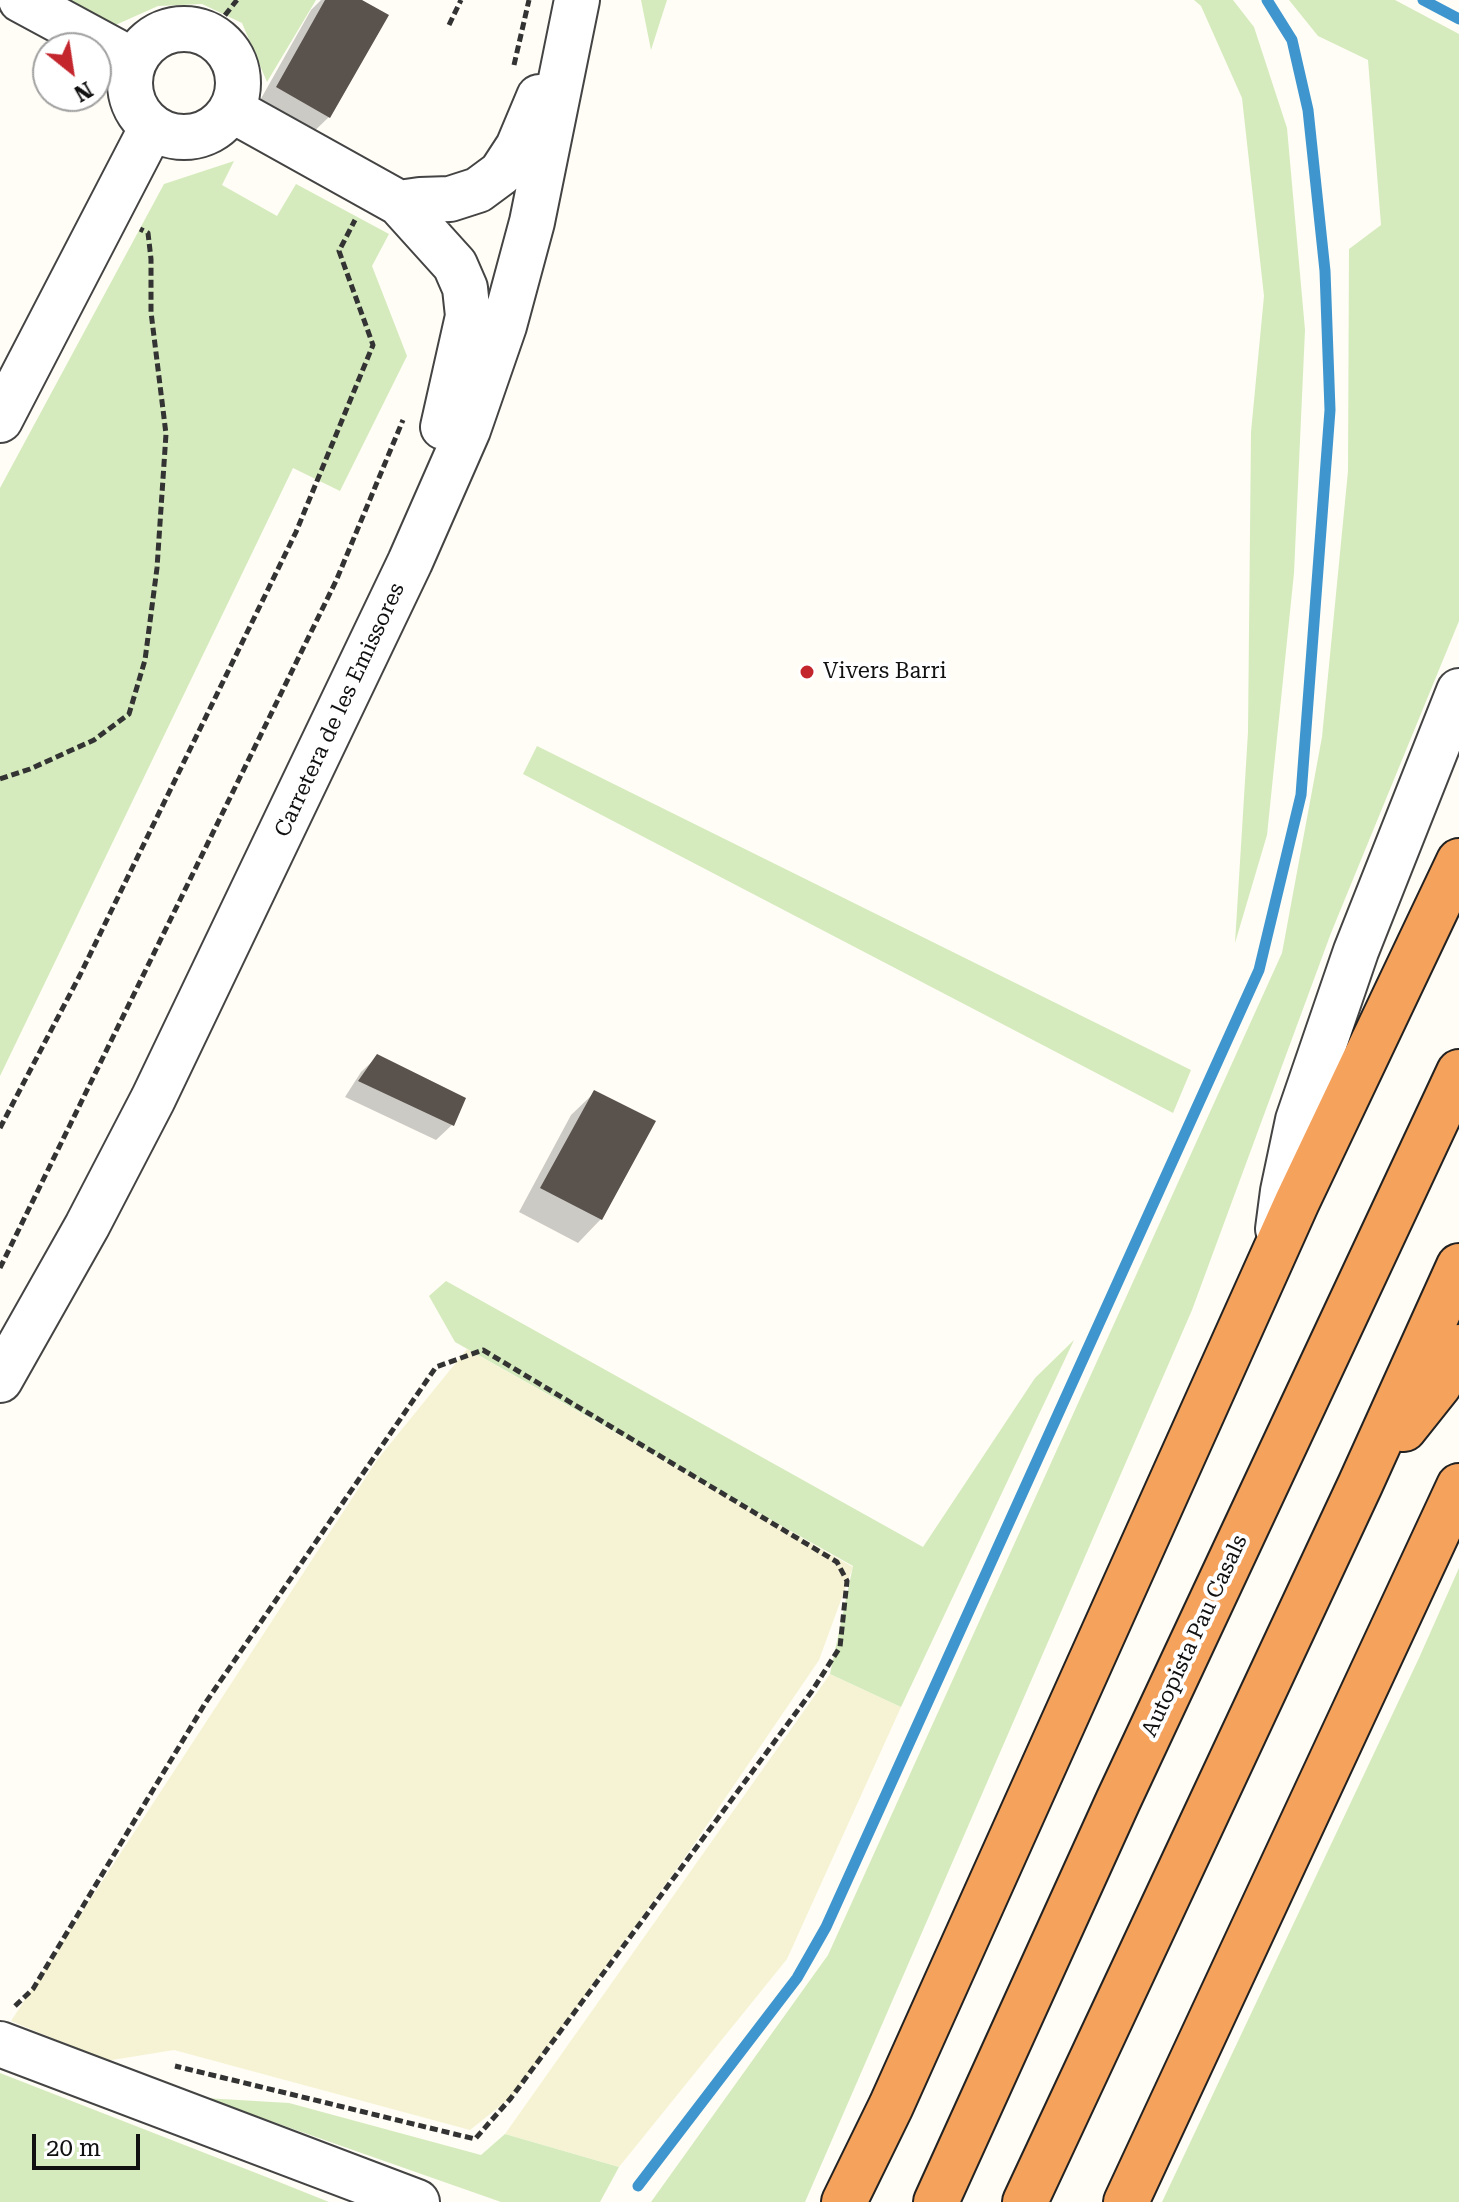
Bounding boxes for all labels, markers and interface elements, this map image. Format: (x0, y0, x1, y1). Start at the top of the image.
north arrow (32, 32, 112, 112)
text: N (70, 76, 97, 107)
street label: Carretera de les Emissores (269, 579, 411, 841)
place label: Vivers Barri (823, 659, 946, 685)
marker: Vivers Barri (798, 663, 816, 681)
street label: Autopista Pau Casals (1137, 1531, 1253, 1741)
scale bar (36, 2118, 144, 2168)
text: 20 m (46, 2134, 101, 2162)

